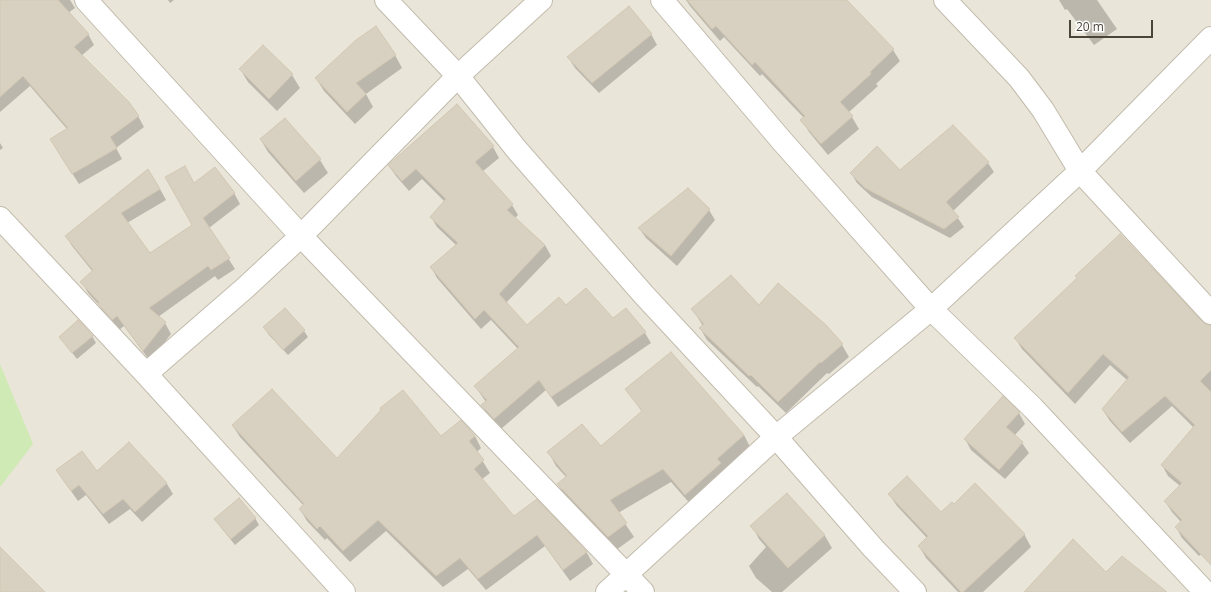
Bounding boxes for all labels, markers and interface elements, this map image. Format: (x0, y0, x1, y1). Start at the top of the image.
scale bar (1071, 12, 1155, 38)
text: 20 m (1076, 18, 1104, 35)

